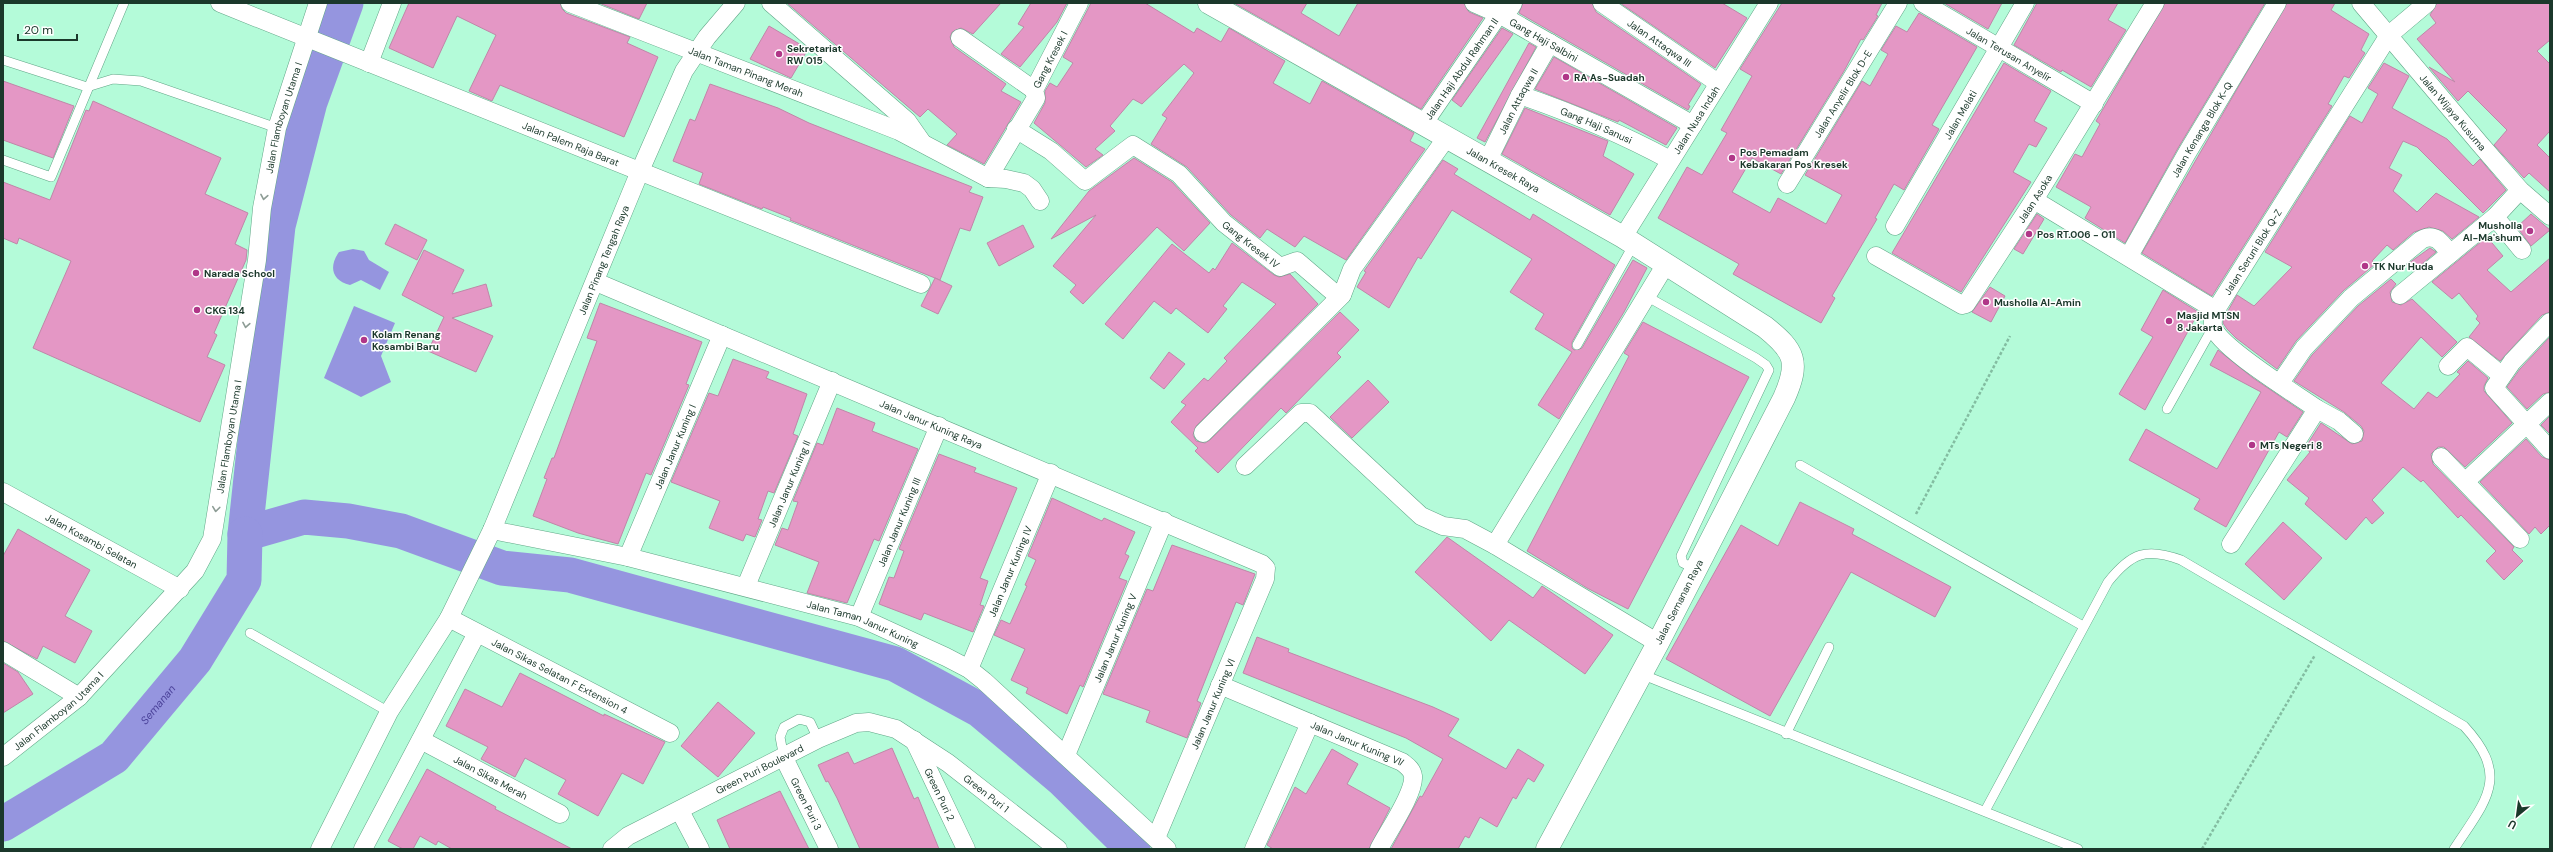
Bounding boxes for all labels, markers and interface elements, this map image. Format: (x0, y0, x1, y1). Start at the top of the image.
street label: Jalan Haji Abdul Rahman II (1422, 15, 1501, 122)
street label: Gang Haji Salbini (1507, 15, 1581, 64)
scale bar (18, 16, 77, 42)
street label: Jalan Attaqwa III (1625, 16, 1694, 69)
text: 20 m (24, 22, 53, 38)
street label: Jalan Terusan Anyelir (1964, 24, 2054, 84)
street label: Gang Kresek I (1030, 28, 1070, 90)
place label: Sekretariat RW 015 (787, 42, 842, 67)
street label: Jalan Taman Pinang Merah (687, 43, 806, 100)
street label: Jalan Anyelir Blok D-E (1811, 47, 1874, 140)
marker: Sekretariat RW 015 (774, 49, 784, 59)
street label: Jalan Flamboyan Utama I (262, 61, 305, 174)
street label: Jalan Attaqwa II (1495, 66, 1541, 136)
place label: RA As-Suadah (1574, 71, 1645, 84)
street label: Jalan Wijaya Kusuma (2417, 71, 2489, 153)
marker: RA As-Suadah (1561, 72, 1571, 82)
street label: Jalan Kenanga Blok K-Q (2168, 79, 2235, 179)
street label: Jalan Nusa Indah (1670, 83, 1722, 156)
street label: Jalan Melati (1941, 88, 1979, 141)
street label: Gang Haji Sanusi (1558, 104, 1634, 146)
street label: Jalan Palem Raja Barat (520, 118, 621, 169)
street label: Jalan Kresek Raya (1464, 144, 1542, 195)
place label: Pos Pemadam Kebakaran Pos Kresek (1740, 146, 1848, 171)
marker: Pos Pemadam Kebakaran Pos Kresek (1727, 153, 1737, 163)
street label: Jalan Asoka (2015, 172, 2055, 225)
one-way arrow (260, 193, 269, 200)
street label: Jalan Pinang Tengah Raya (575, 203, 632, 317)
street label: Jalan Seruni Blok Q-Z (2221, 207, 2284, 297)
street label: Gang Kresek IV (1220, 218, 1283, 271)
place label: Musholla Al-Ma'shum (2463, 219, 2522, 244)
marker: Musholla Al-Ma'shum (2525, 226, 2535, 236)
place label: Pos RT.006 - 011 (2037, 228, 2115, 241)
marker: Pos RT.006 - 011 (2024, 229, 2034, 239)
place label: TK Nur Huda (2373, 260, 2434, 273)
marker: TK Nur Huda (2360, 261, 2370, 271)
place label: Narada School (204, 267, 275, 280)
marker: Narada School (191, 268, 201, 278)
place label: Musholla Al-Amin (1994, 296, 2081, 309)
marker: Musholla Al-Amin (1981, 297, 1991, 307)
place label: CKG 134 (205, 304, 245, 317)
marker: CKG 134 (192, 305, 202, 315)
place label: Masjid MTSN 8 Jakarta (2177, 309, 2240, 334)
marker: Masjid MTSN 8 Jakarta (2164, 316, 2174, 326)
one-way arrow (242, 322, 251, 328)
place label: Kolam Renang Kosambi Baru (372, 328, 441, 353)
marker: Kolam Renang Kosambi Baru (359, 335, 369, 345)
street label: Jalan Flamboyan Utama I (213, 379, 244, 494)
street label: Jalan Janur Kuning Raya (878, 396, 985, 451)
street label: Jalan Janur Kuning I (651, 402, 698, 491)
street label: Jalan Janur Kuning II (765, 438, 813, 529)
place label: MTs Negeri 8 (2260, 439, 2322, 452)
marker: MTs Negeri 8 (2247, 440, 2257, 450)
street label: Jalan Janur Kuning III (874, 475, 923, 569)
one-way arrow (212, 506, 221, 512)
street label: Jalan Kosambi Selatan (43, 510, 140, 571)
street label: Jalan Janur Kuning IV (985, 523, 1035, 619)
street label: Jalan Semanan Raya (1652, 557, 1706, 647)
street label: Jalan Janur Kuning V (1091, 591, 1140, 684)
street label: Jalan Taman Janur Kuning (805, 597, 921, 650)
street label: Jalan Sikas Selatan F Extension 4 (490, 635, 630, 716)
street label: Jalan Janur Kuning VI (1188, 657, 1238, 751)
street label: Jalan Flamboyan Utama I (10, 669, 106, 753)
water label: Semanan (137, 682, 178, 727)
street label: Jalan Janur Kuning VII (1309, 718, 1407, 768)
street label: Green Puri Boulevard (713, 741, 805, 797)
street label: Jalan Sikas Merah (452, 752, 530, 802)
street label: Green Puri 2 (922, 766, 958, 823)
street label: Green Puri 1 (961, 771, 1012, 815)
street label: Green Puri 3 (788, 775, 825, 832)
north arrow (2497, 796, 2537, 836)
text: U (2505, 817, 2519, 833)

